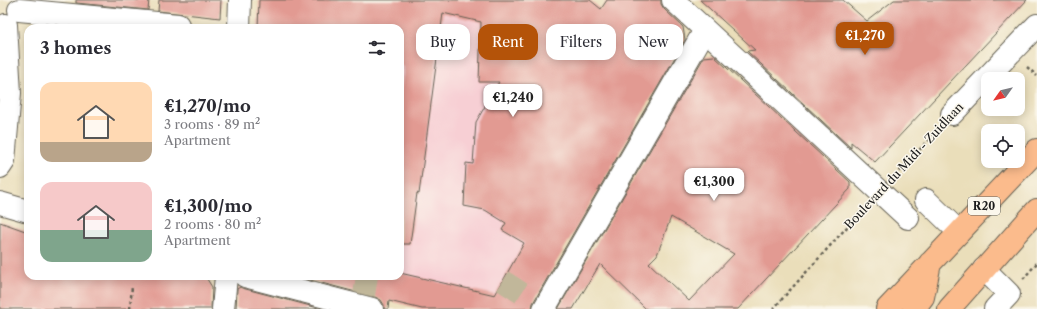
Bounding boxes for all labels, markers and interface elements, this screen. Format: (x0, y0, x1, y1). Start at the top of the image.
pin: €1,270 (832, 22, 898, 56)
chip: Buy (416, 24, 470, 60)
chip: Rent (478, 24, 538, 60)
chip: Filters (546, 24, 616, 60)
chip: New (624, 24, 683, 60)
text: €1,270 (845, 27, 885, 43)
icon: filters (366, 37, 388, 59)
text: 3 homes (40, 38, 111, 58)
north arrow (981, 72, 1025, 116)
map controls (981, 72, 1025, 168)
pin: €1,240 (480, 84, 546, 118)
text: €1,240 (492, 89, 534, 105)
text: €1,270/mo (164, 96, 251, 116)
icon: home (72, 98, 120, 146)
street label: Boulevard du Midi - Zuidlaan (841, 99, 967, 232)
text: 3 rooms · 89 m² (164, 116, 260, 132)
button: locate (981, 124, 1025, 168)
text: Apartment (164, 132, 231, 148)
pin: €1,300 (681, 168, 747, 202)
text: €1,300 (693, 173, 735, 189)
text: €1,300/mo (164, 196, 252, 216)
road number: R20 (968, 197, 1000, 215)
icon: home (72, 198, 120, 246)
text: 2 rooms · 80 m² (164, 216, 261, 232)
text: Apartment (164, 232, 231, 248)

